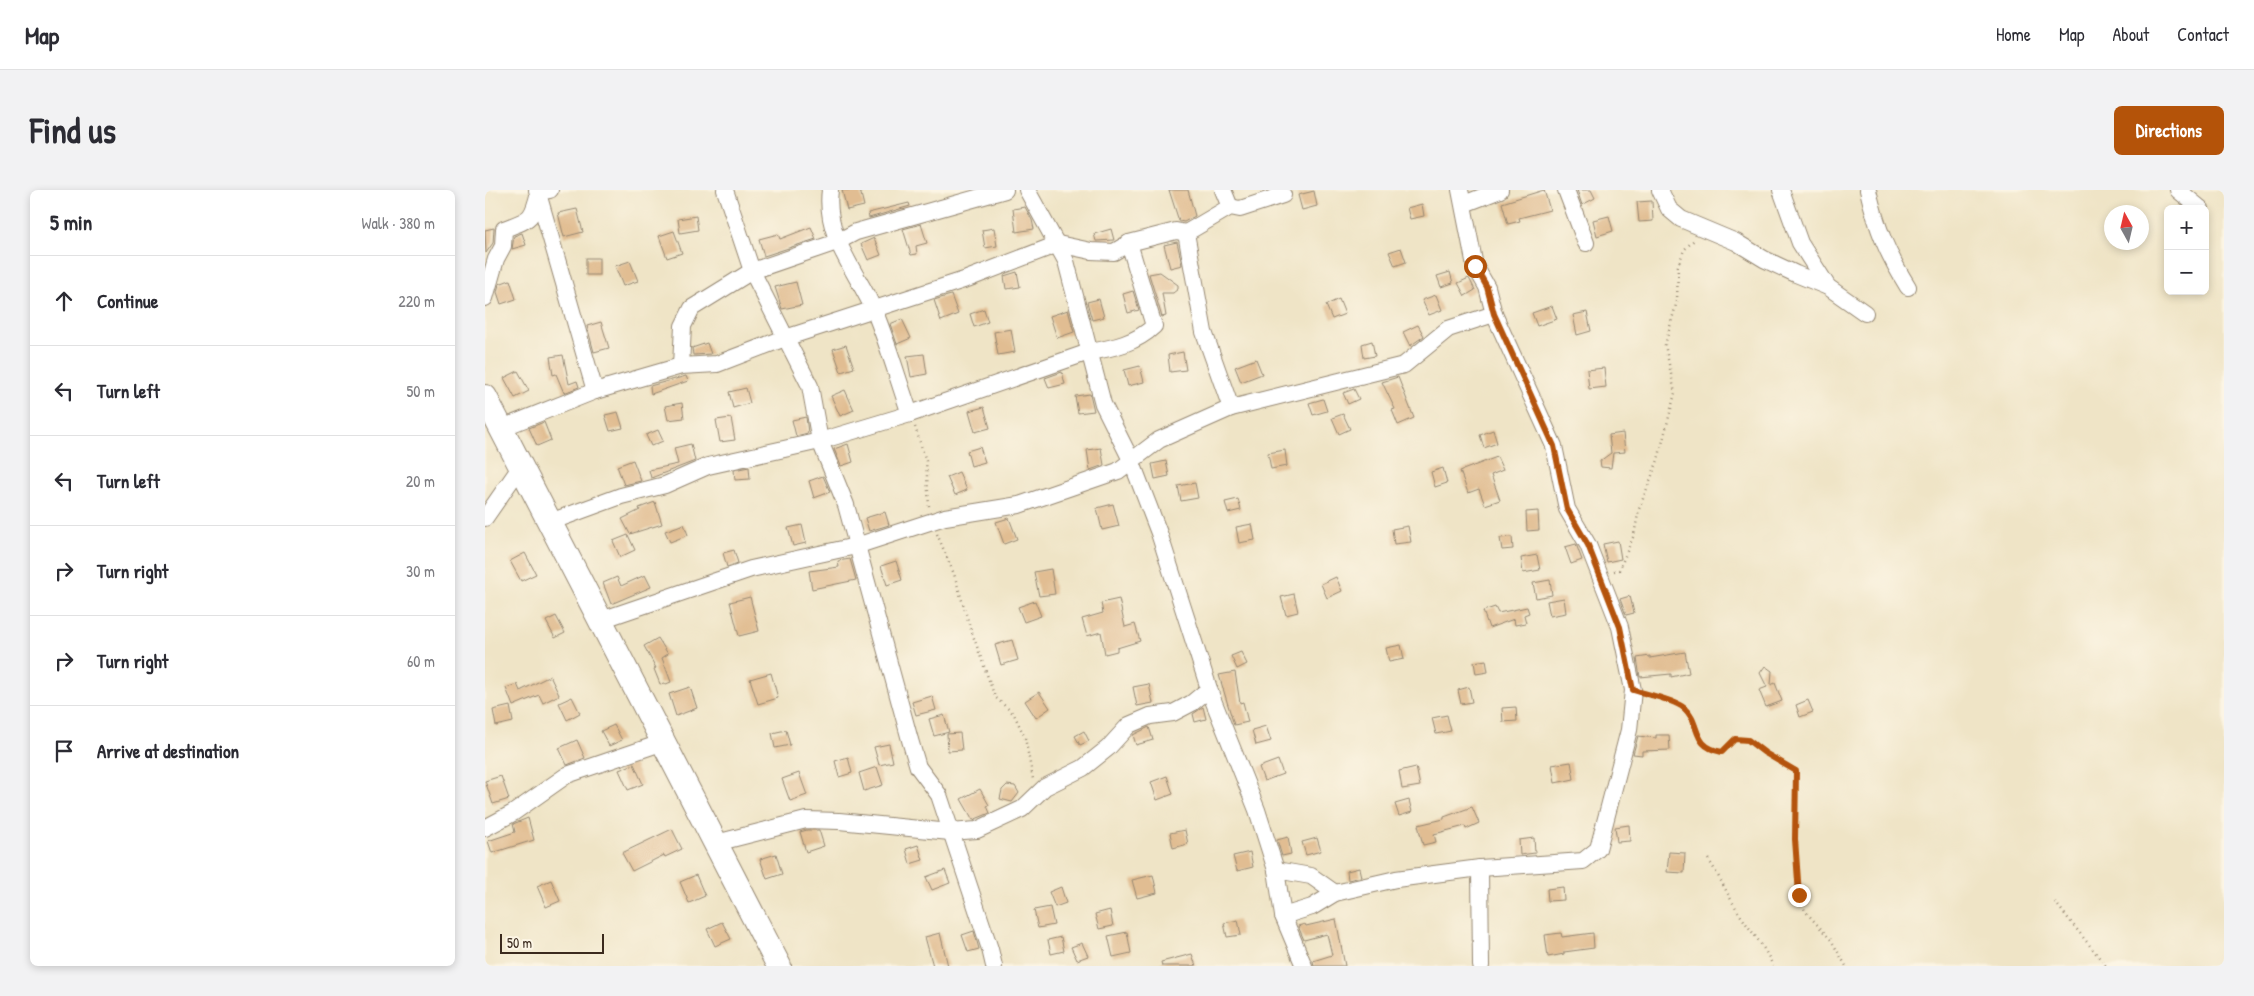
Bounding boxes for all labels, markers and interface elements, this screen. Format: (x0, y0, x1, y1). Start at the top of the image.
text: Map (25, 19, 59, 51)
text: Home (1996, 22, 2031, 47)
text: Map (2059, 22, 2084, 47)
text: About (2112, 22, 2149, 47)
text: Contact (2177, 22, 2229, 47)
button: Directions (2114, 106, 2224, 155)
text: Find us (30, 107, 116, 154)
north arrow (2104, 205, 2149, 250)
map controls (2164, 205, 2209, 295)
button: + (2164, 205, 2209, 250)
text: 5 min (50, 208, 92, 237)
text: Walk · 380 m (362, 212, 435, 234)
button: − (2164, 250, 2209, 295)
route start (1464, 255, 1487, 278)
icon: ahead (50, 287, 78, 315)
text: Continue (97, 288, 158, 314)
text: 220 m (398, 290, 435, 312)
icon: left (50, 377, 78, 405)
text: Turn left (97, 378, 160, 404)
text: 50 m (407, 380, 435, 402)
icon: left (50, 467, 78, 495)
text: Turn left (97, 468, 160, 494)
text: 20 m (406, 470, 435, 492)
icon: right (50, 557, 78, 585)
text: Turn right (97, 558, 168, 584)
text: 30 m (406, 560, 435, 582)
icon: right (50, 647, 78, 675)
text: Turn right (97, 648, 168, 674)
text: 60 m (407, 650, 435, 672)
icon: arrive (50, 737, 78, 765)
text: Arrive at destination (97, 738, 239, 764)
route end (1788, 884, 1811, 907)
scale bar (500, 931, 604, 954)
text: 50 m (507, 933, 532, 952)

